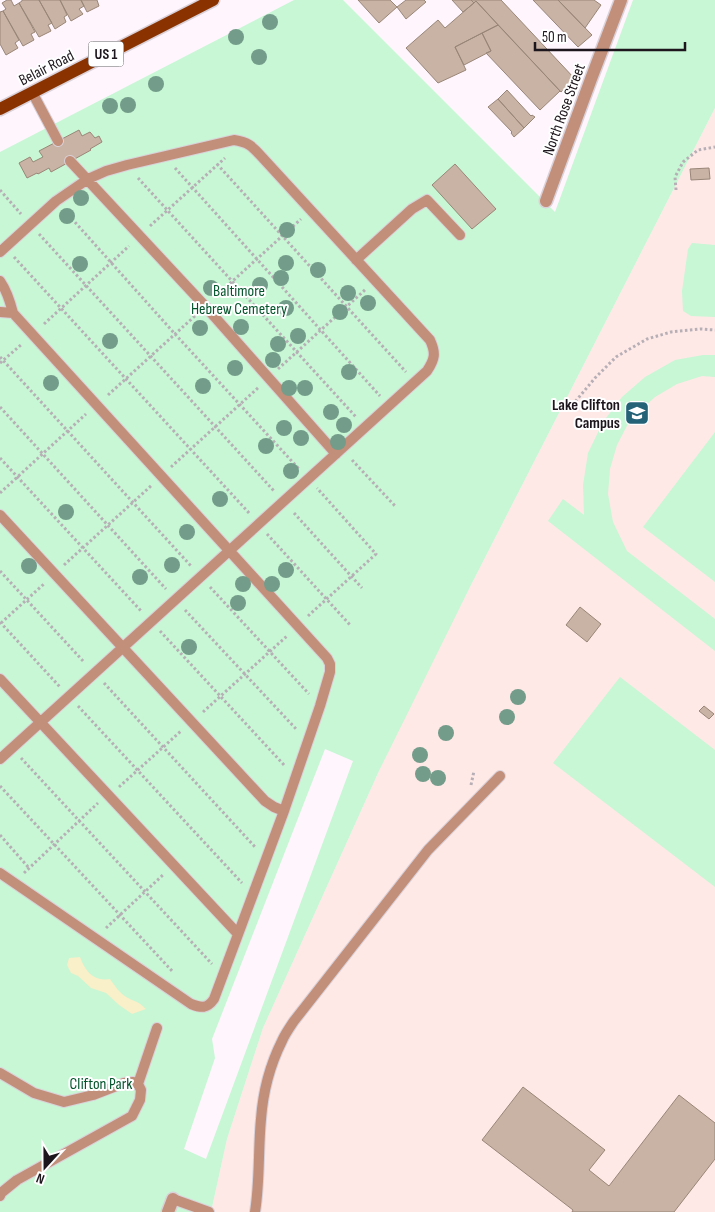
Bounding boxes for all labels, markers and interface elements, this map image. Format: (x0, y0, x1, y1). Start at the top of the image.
scale bar (535, 20, 685, 52)
text: 50 m (542, 28, 567, 47)
road number: US 1 (88, 42, 124, 66)
street label: Belair Road (16, 46, 77, 90)
street label: North Rose Street (539, 61, 590, 158)
park label: Baltimore Hebrew Cemetery (191, 282, 287, 319)
place label: Lake Clifton Campus (552, 396, 620, 433)
school or university icon: Lake Clifton Campus (624, 400, 650, 426)
park label: Clifton Park (70, 1075, 132, 1094)
north arrow (20, 1142, 70, 1192)
text: N (34, 1169, 47, 1188)

